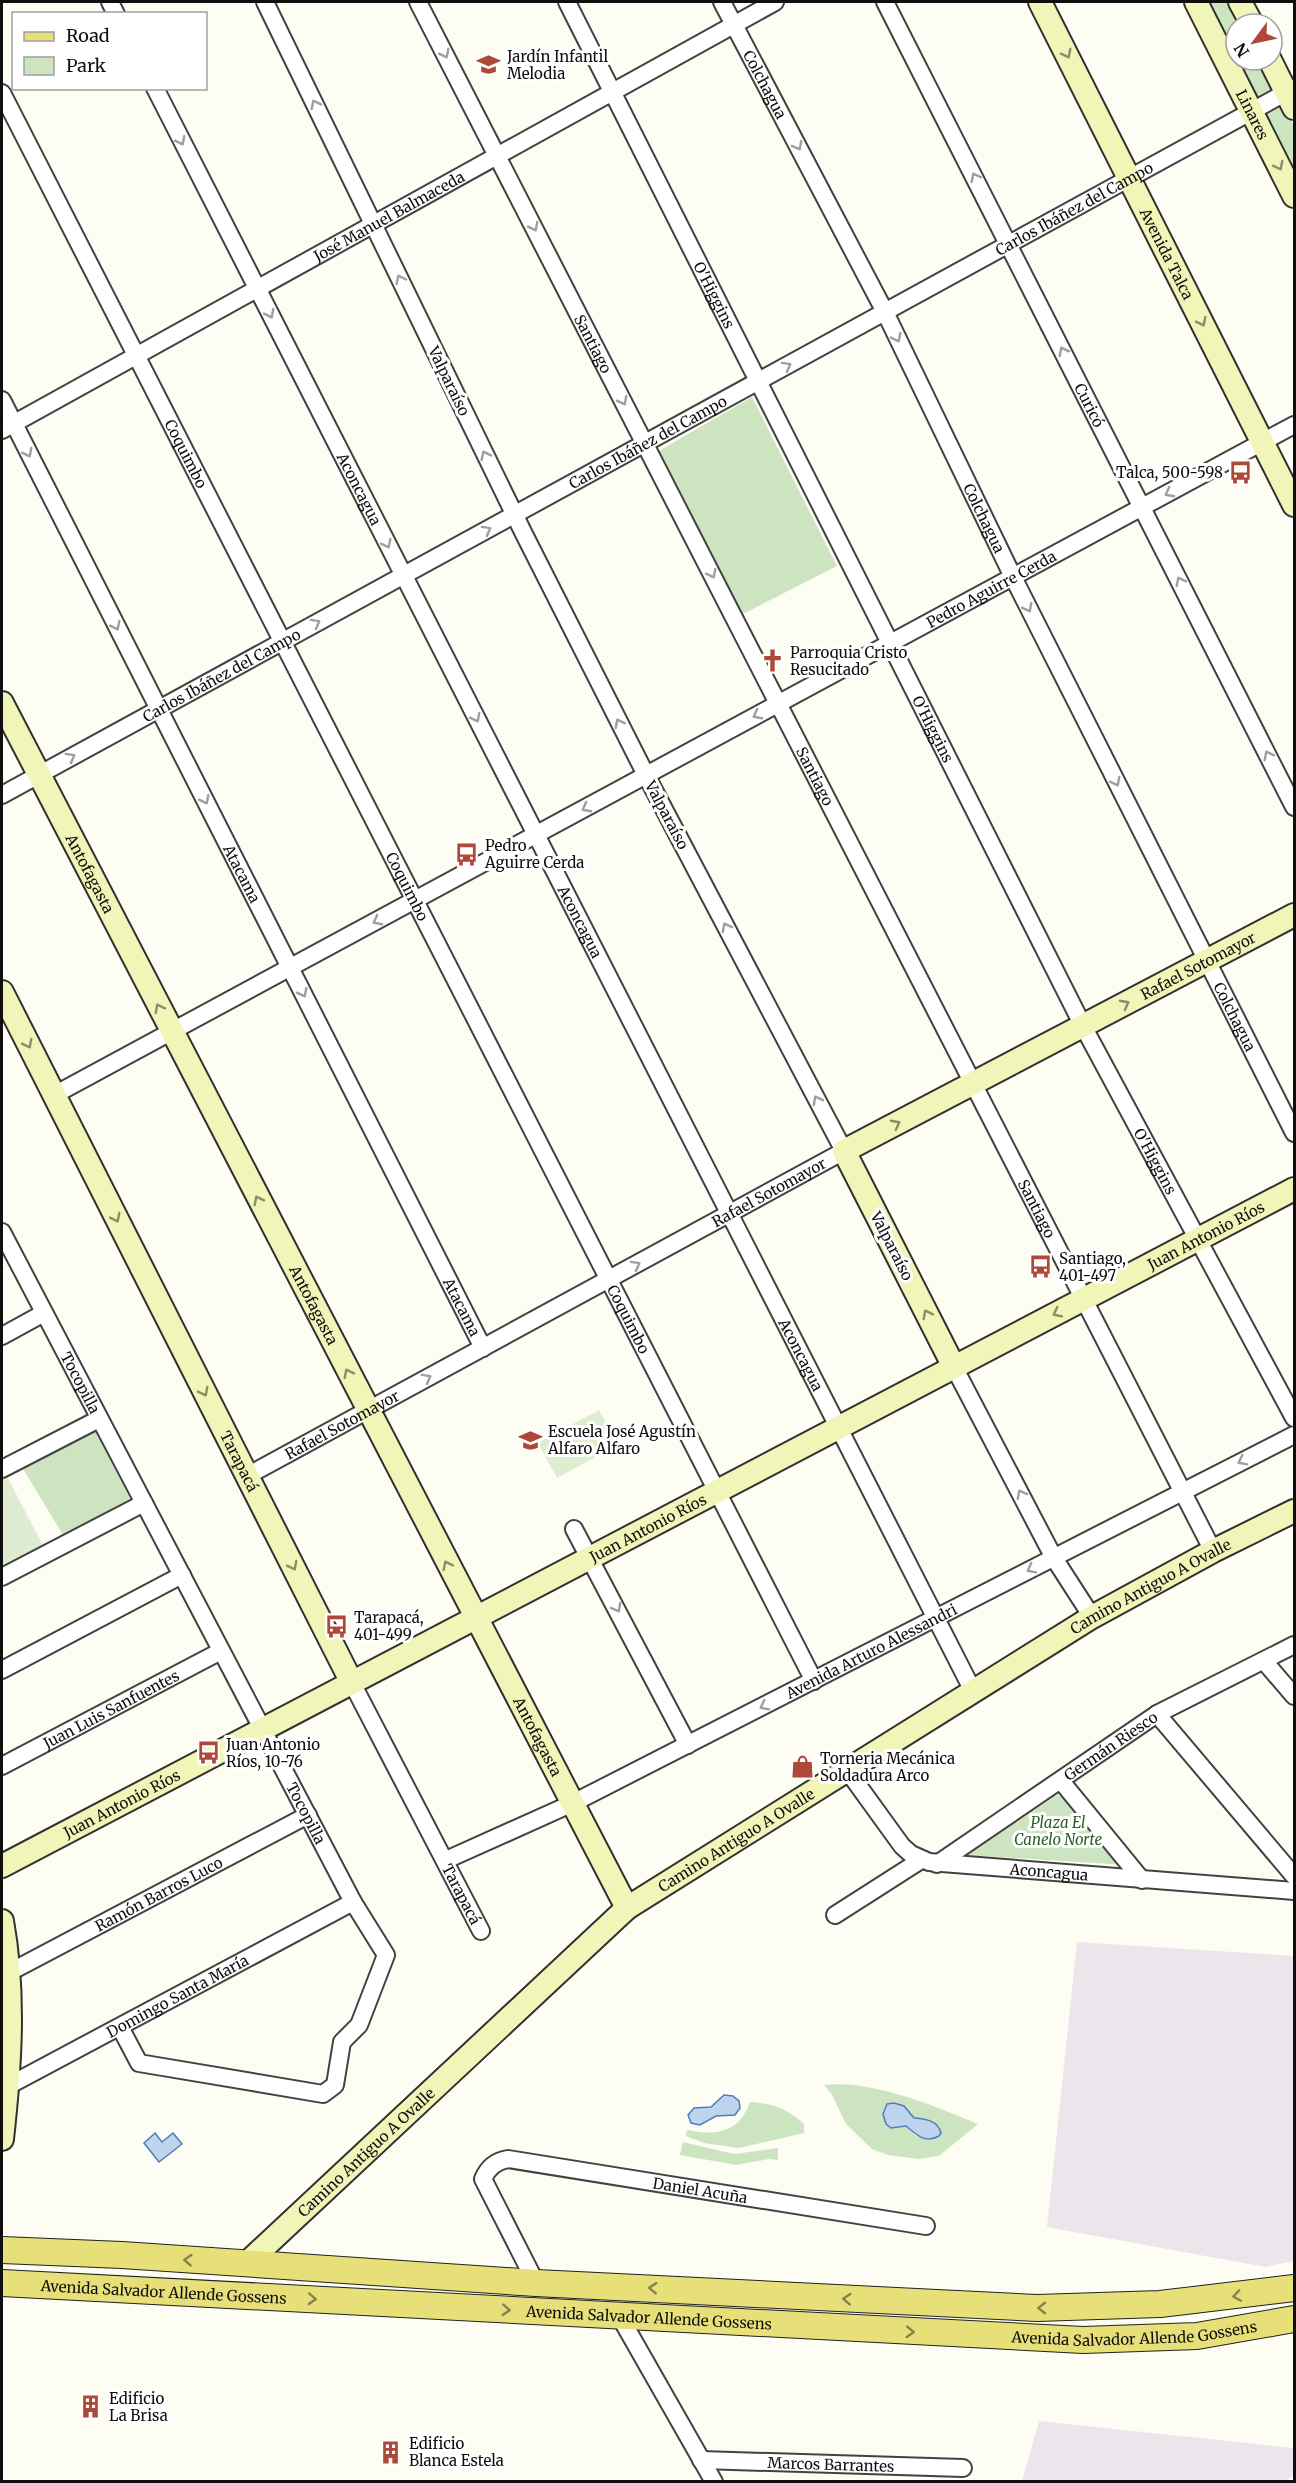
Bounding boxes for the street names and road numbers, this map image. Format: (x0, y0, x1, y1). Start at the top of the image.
street label: Colchagua (739, 47, 791, 122)
street label: Linares (1232, 86, 1273, 143)
street label: Carlos Ibáñez del Campo (992, 157, 1156, 259)
street label: José Manuel Balmaceda (309, 167, 467, 266)
street label: Avenida Talca (1136, 204, 1198, 303)
street label: O'Higgins (690, 258, 739, 331)
street label: Santiago (570, 311, 616, 376)
street label: Valparaíso (424, 342, 474, 419)
street label: Curicó (1071, 380, 1109, 430)
street label: Carlos Ibáñez del Campo (565, 391, 730, 493)
street label: Coquimbo (161, 416, 212, 491)
street label: Aconcagua (333, 449, 386, 528)
street label: Colchagua (960, 480, 1009, 556)
street label: Pedro Aguirre Cerda (923, 546, 1059, 631)
street label: Carlos Ibáñez del Campo (139, 624, 304, 726)
street label: O'Higgins (909, 692, 958, 765)
street label: Santiago (792, 743, 838, 809)
street label: Valparaíso (641, 777, 693, 853)
street label: Antofagasta (62, 830, 119, 916)
street label: Atacama (219, 840, 265, 906)
street label: Coquimbo (382, 849, 433, 924)
street label: Aconcagua (554, 881, 607, 961)
street label: Rafael Sotomayor (1137, 927, 1259, 1003)
street label: Colchagua (1210, 979, 1260, 1054)
street label: O'Higgins (1130, 1125, 1181, 1197)
street label: Rafael Sotomayor (708, 1153, 829, 1231)
street label: Santiago (1014, 1176, 1060, 1241)
street label: Juan Antonio Ríos (1143, 1197, 1267, 1274)
street label: Valparaíso (866, 1207, 918, 1284)
street label: Antofagasta (285, 1261, 343, 1348)
street label: Atacama (439, 1274, 485, 1339)
street label: Coquimbo (603, 1281, 654, 1357)
street label: Aconcagua (775, 1314, 828, 1394)
street label: Tocopilla (57, 1349, 105, 1417)
street label: Rafael Sotomayor (281, 1385, 403, 1463)
street label: Tarapacá (216, 1428, 263, 1495)
street label: Juan Antonio Ríos (585, 1489, 709, 1566)
street label: Camino Antiguo A Ovalle (1066, 1534, 1234, 1638)
street label: Avenida Arturo Alessandri (781, 1599, 960, 1703)
street label: Juan Luis Sanfuentes (39, 1665, 182, 1753)
street label: Antofagasta (509, 1692, 566, 1779)
street label: Germán Riesco (1060, 1707, 1161, 1784)
street label: Juan Antonio Ríos (59, 1765, 183, 1842)
street label: Tocopilla (283, 1779, 330, 1847)
street label: Camino Antiguo A Ovalle (654, 1784, 818, 1896)
street label: Ramón Barros Luco (92, 1852, 226, 1935)
street label: Aconcagua (1008, 1859, 1089, 1884)
street label: Tarapacá (438, 1860, 485, 1928)
street label: Domingo Santa María (103, 1950, 252, 2041)
street label: Camino Antiguo A Ovalle (293, 2083, 438, 2221)
street label: Daniel Acuña (652, 2173, 749, 2207)
street label: Avenida Salvador Allende Gossens (39, 2276, 287, 2307)
street label: Avenida Salvador Allende Gossens (525, 2301, 773, 2333)
street label: Avenida Salvador Allende Gossens (1010, 2316, 1258, 2350)
street label: Marcos Barrantes (767, 2453, 895, 2475)

